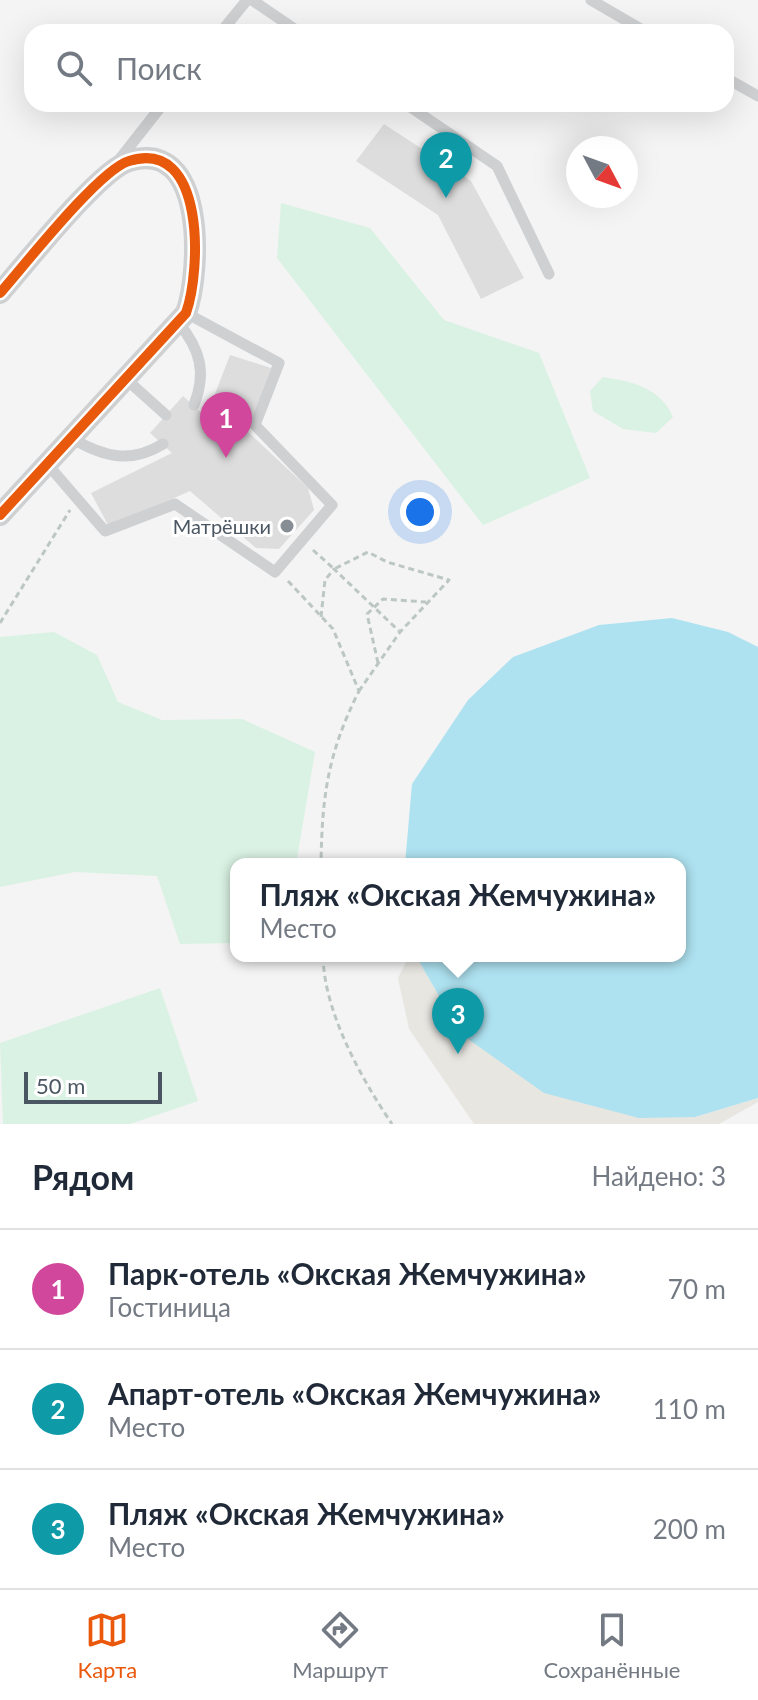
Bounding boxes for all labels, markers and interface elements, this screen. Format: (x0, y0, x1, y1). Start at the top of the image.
search box (24, 24, 734, 112)
icon: search (52, 46, 96, 90)
text: Поиск (116, 50, 202, 86)
pin: 2 (420, 132, 472, 198)
north arrow (566, 136, 638, 208)
pin: 1 (200, 392, 252, 458)
your location (400, 492, 440, 532)
place label: Матрёшки (173, 514, 271, 538)
marker: Матрёшки (278, 517, 296, 535)
popup (230, 858, 686, 962)
text: Пляж «Окская Жемчужина» (260, 876, 656, 912)
text: Место (260, 912, 337, 944)
pin: 3 (432, 988, 484, 1054)
scale bar (24, 1068, 162, 1104)
text: 50 m (36, 1072, 85, 1099)
text: Рядом (32, 1156, 134, 1197)
text: Найдено: 3 (591, 1160, 726, 1192)
text: Парк-отель «Окская Жемчужина» (108, 1255, 587, 1291)
text: 1 (50, 1273, 66, 1305)
text: 70 m (668, 1273, 726, 1305)
text: Гостиница (108, 1291, 231, 1323)
text: Апарт-отель «Окская Жемчужина» (108, 1375, 601, 1411)
text: 2 (50, 1393, 66, 1425)
text: 110 m (653, 1393, 726, 1425)
text: Место (108, 1411, 185, 1443)
text: Пляж «Окская Жемчужина» (108, 1495, 505, 1531)
text: 3 (50, 1513, 66, 1545)
text: 200 m (653, 1513, 726, 1545)
text: Место (108, 1531, 185, 1563)
tab: Карта (78, 1608, 137, 1683)
tab: Маршрут (292, 1608, 388, 1683)
tab: Сохранённые (543, 1608, 680, 1683)

